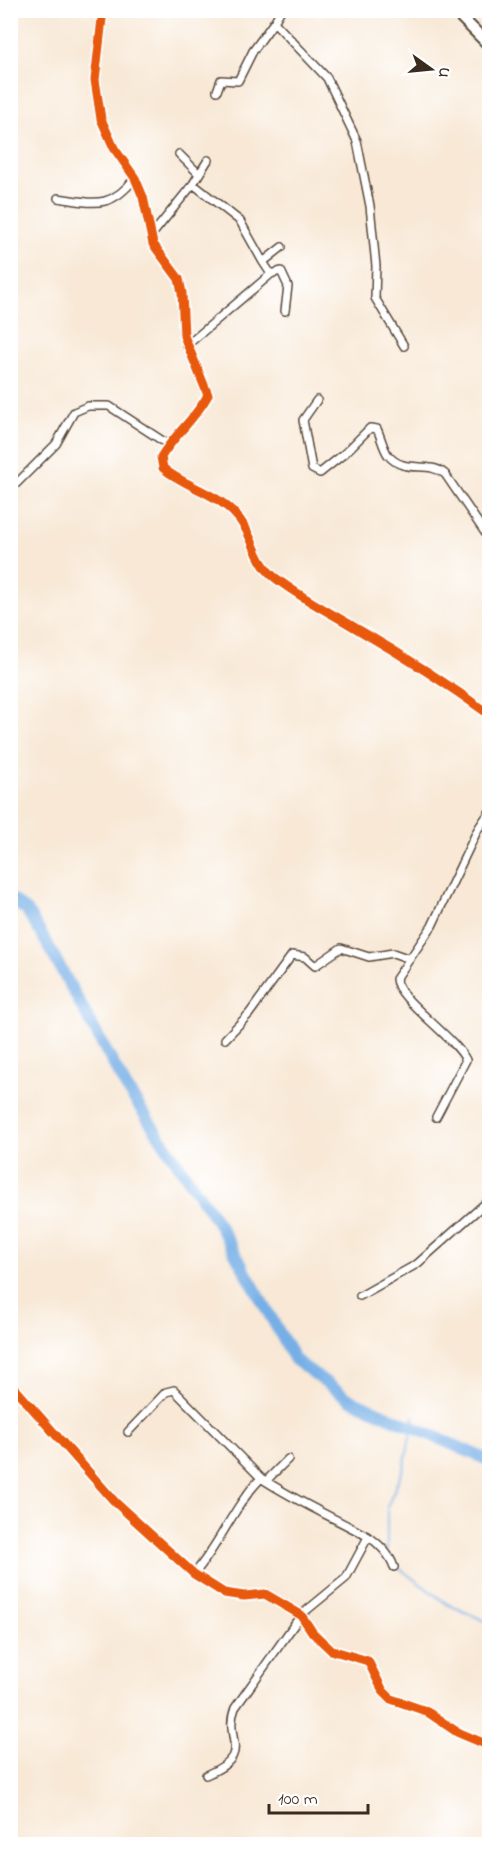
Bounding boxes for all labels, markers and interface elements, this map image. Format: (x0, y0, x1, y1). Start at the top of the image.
north arrow (401, 39, 461, 99)
text: U (431, 64, 456, 80)
scale bar (269, 1777, 368, 1815)
text: 100 m (278, 1787, 318, 1813)

